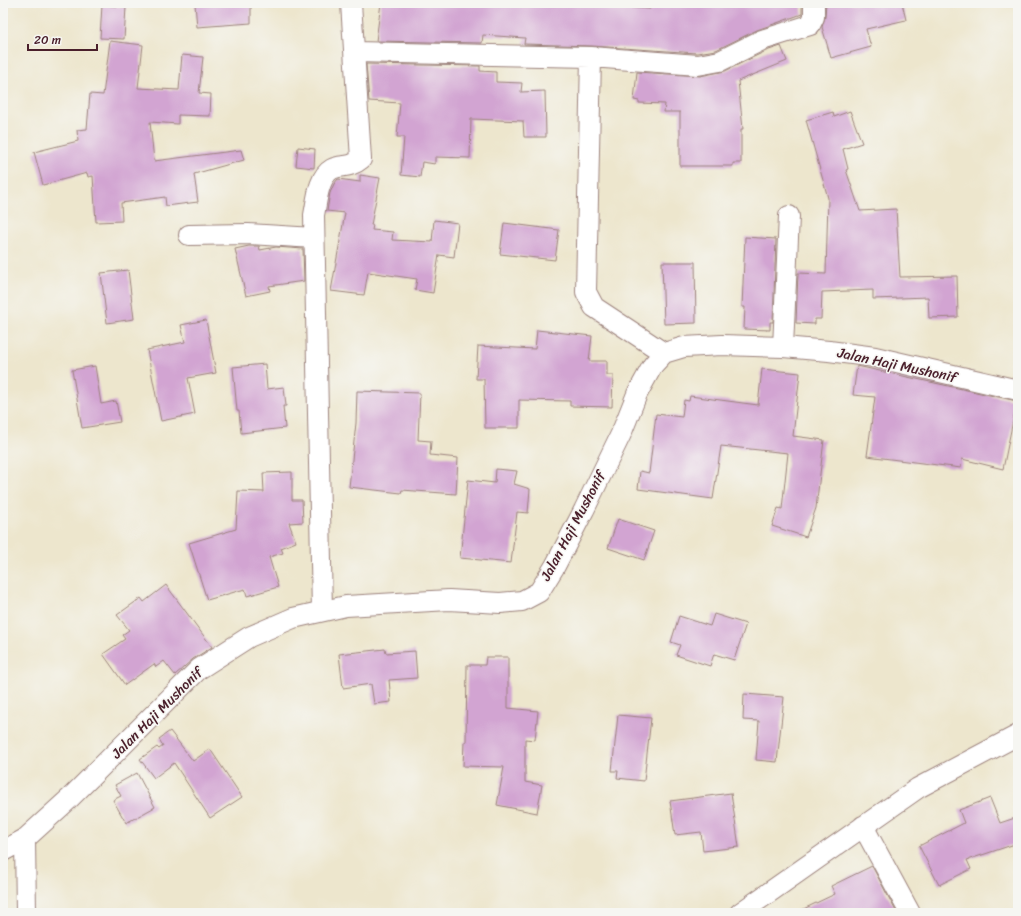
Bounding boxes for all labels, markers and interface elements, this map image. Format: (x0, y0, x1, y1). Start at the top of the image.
scale bar (28, 26, 97, 52)
text: 20 m (34, 29, 61, 51)
street label: Jalan Haji Mushonif (834, 340, 961, 390)
street label: Jalan Haji Mushonif (533, 465, 613, 586)
street label: Jalan Haji Mushonif (104, 660, 210, 766)

